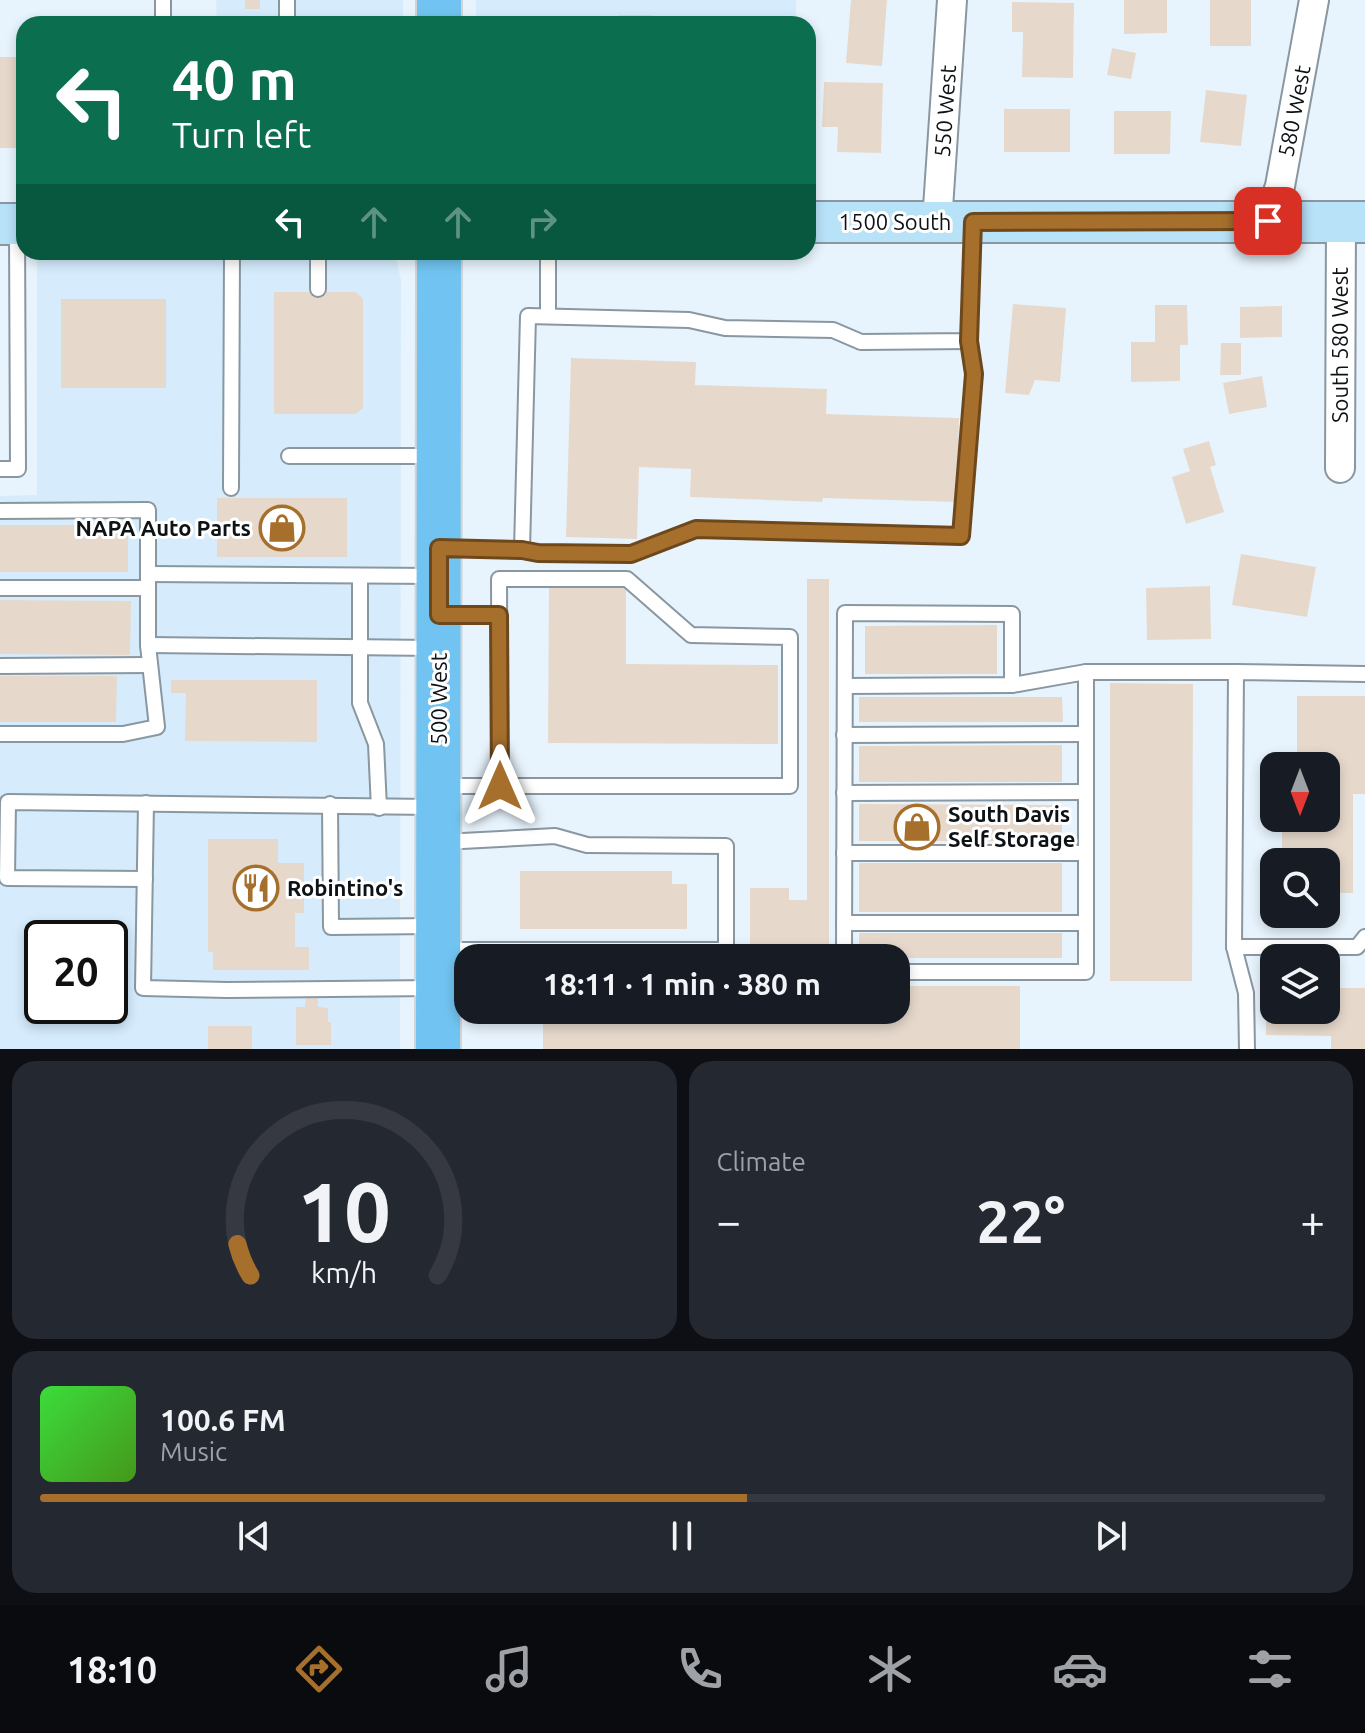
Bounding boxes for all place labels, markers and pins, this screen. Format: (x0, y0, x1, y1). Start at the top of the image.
pin (1234, 187, 1302, 255)
shop icon: NAPA Auto Parts (258, 504, 306, 552)
place label: NAPA Auto Parts (76, 515, 251, 540)
place label: South Davis Self Storage (948, 801, 1075, 851)
shop icon: South Davis Self Storage (893, 803, 941, 851)
restaurant icon: Robintino's (232, 864, 280, 912)
place label: Robintino's (287, 875, 404, 900)

